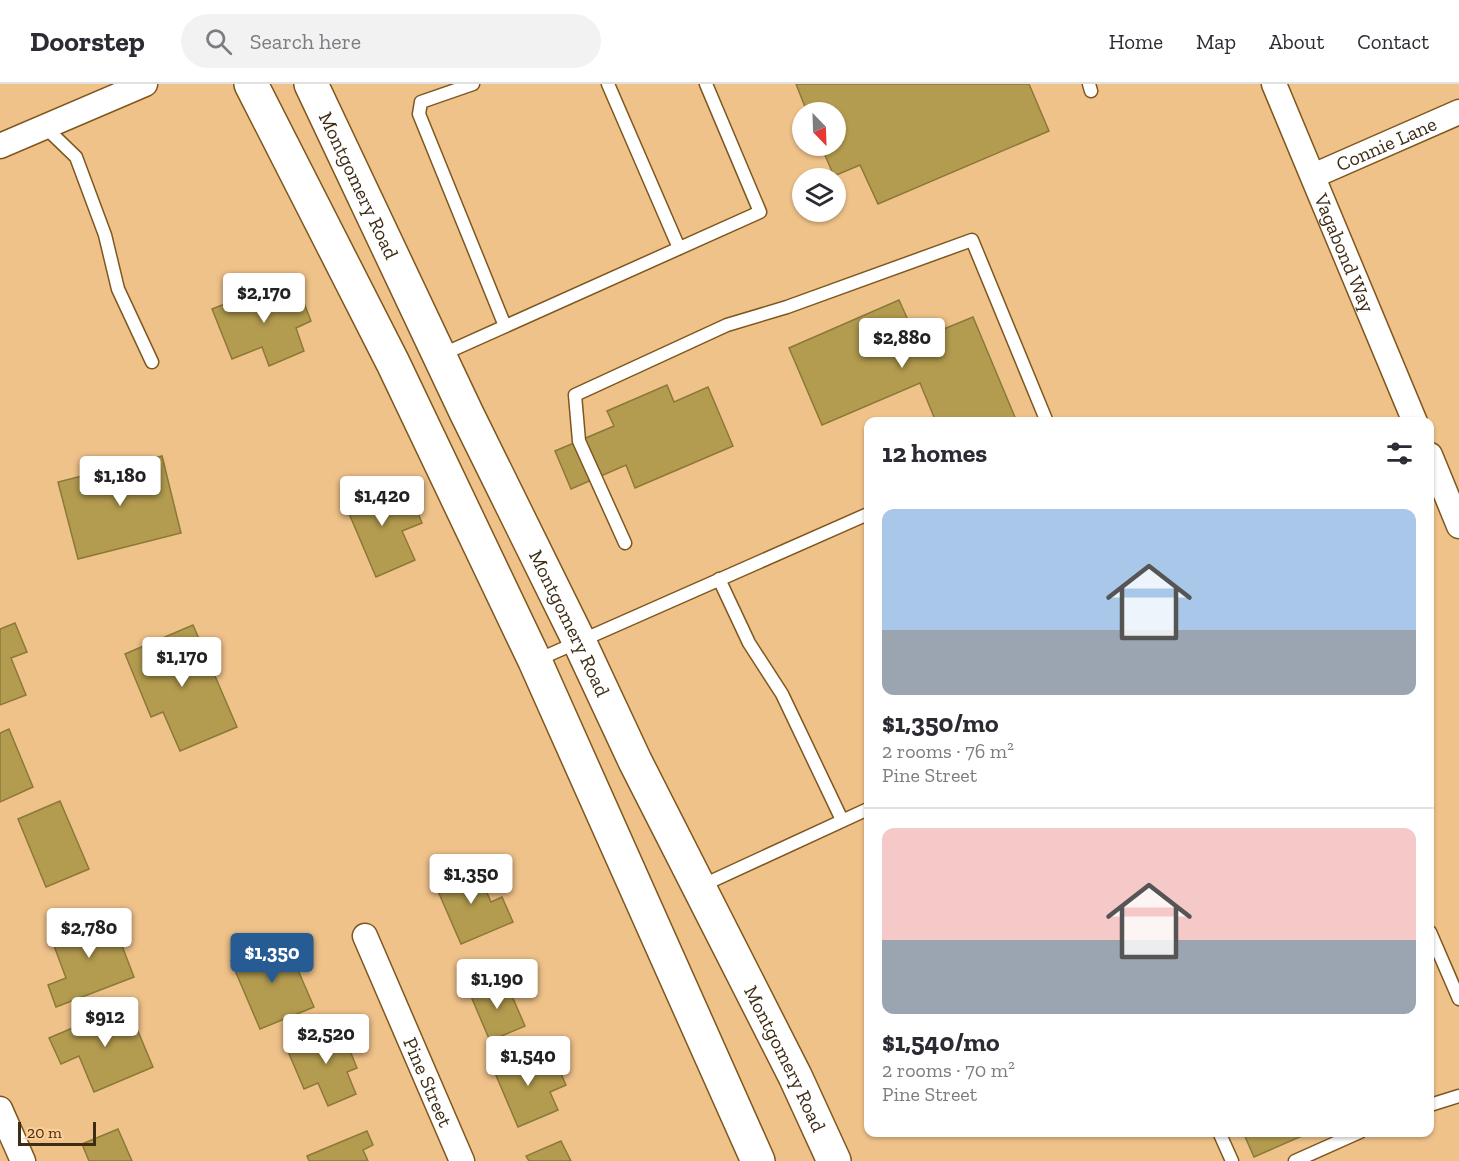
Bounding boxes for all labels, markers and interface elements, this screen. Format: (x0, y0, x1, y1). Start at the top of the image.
search box (181, 14, 601, 68)
text: Doorstep (30, 25, 145, 58)
icon: search (202, 25, 235, 58)
text: Search here (250, 28, 361, 55)
text: Home (1109, 29, 1163, 54)
text: Map (1196, 29, 1236, 54)
text: About (1269, 29, 1324, 54)
text: Contact (1357, 29, 1429, 54)
north arrow (792, 102, 846, 156)
map controls (792, 102, 846, 222)
street label: Montgomery Road (314, 108, 404, 263)
street label: Connie Lane (1332, 111, 1440, 176)
button: layers (792, 168, 846, 222)
street label: Vagabond Way (1309, 189, 1380, 317)
pin: $2,170 (215, 273, 313, 324)
text: $2,170 (237, 280, 291, 304)
pin: $2,880 (853, 318, 951, 369)
text: $2,880 (873, 325, 931, 349)
text: 12 homes (882, 437, 987, 469)
icon: filters (1383, 437, 1416, 470)
pin: $1,180 (71, 456, 169, 507)
text: $1,180 (94, 463, 146, 487)
pin: $1,420 (333, 476, 431, 527)
text: $1,420 (354, 483, 410, 507)
street label: Montgomery Road (524, 546, 615, 700)
icon: home (1095, 548, 1203, 656)
pin: $1,170 (133, 637, 231, 688)
text: $1,170 (156, 644, 208, 668)
text: $1,350/mo (882, 707, 999, 739)
text: 2 rooms · 76 m² (882, 739, 1014, 763)
text: Pine Street (882, 763, 977, 787)
pin: $1,350 (422, 854, 520, 905)
text: $1,350 (444, 861, 498, 885)
icon: home (1095, 867, 1203, 975)
pin: $2,780 (40, 908, 138, 959)
text: $2,780 (61, 915, 117, 939)
pin: $1,350 (223, 933, 321, 984)
text: $1,350 (245, 940, 299, 964)
pin: $1,190 (448, 959, 546, 1010)
text: $1,190 (471, 966, 523, 990)
street label: Montgomery Road (739, 982, 831, 1136)
pin: $912 (69, 997, 141, 1048)
text: $912 (85, 1004, 125, 1028)
pin: $2,520 (277, 1014, 375, 1065)
text: $2,520 (297, 1021, 355, 1045)
text: $1,540/mo (882, 1026, 1000, 1058)
street label: Pine Street (398, 1034, 458, 1131)
pin: $1,540 (479, 1036, 577, 1087)
text: $1,540 (500, 1043, 556, 1067)
text: 2 rooms · 70 m² (882, 1058, 1015, 1082)
text: Pine Street (882, 1082, 977, 1106)
scale bar (18, 1119, 96, 1146)
text: 20 m (27, 1123, 62, 1142)

